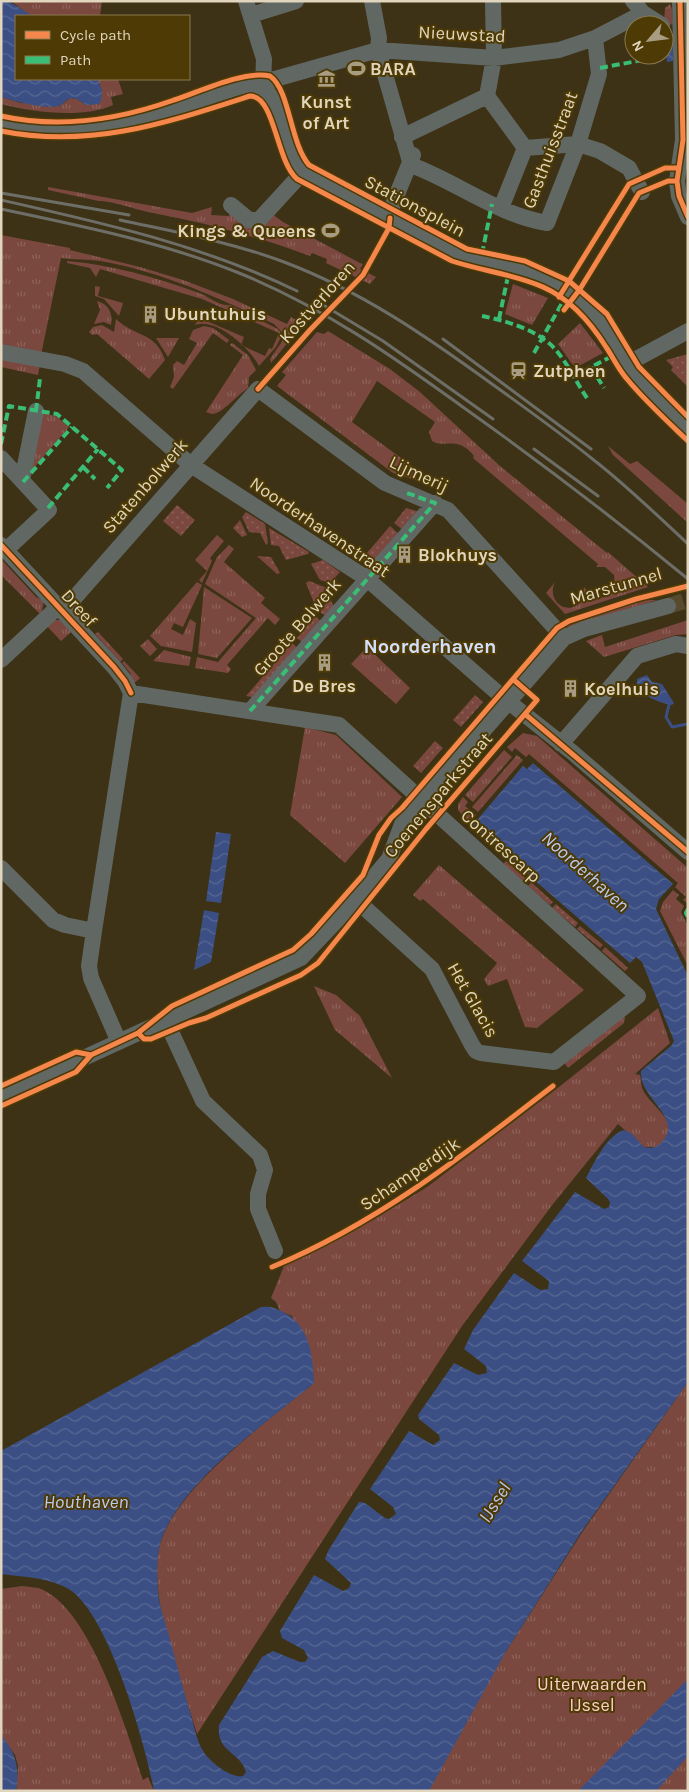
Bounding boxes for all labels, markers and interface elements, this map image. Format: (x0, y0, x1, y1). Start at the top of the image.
legend (15, 15, 190, 80)
north arrow (624, 15, 674, 65)
street label: Nieuwstad (418, 21, 506, 47)
text: Cycle path (60, 26, 131, 44)
text: N (628, 37, 648, 54)
text: Path (60, 51, 91, 69)
place label: BARA (370, 58, 416, 80)
sports icon: BARA (346, 59, 366, 79)
museum icon: Kunst of Art (316, 69, 336, 89)
street label: Gasthuisstraat (518, 88, 583, 212)
place label: Kunst of Art (301, 91, 351, 134)
street label: Stationsplein (361, 170, 469, 242)
place label: Kings & Queens (177, 220, 316, 242)
sports icon: Kings & Queens (320, 221, 340, 241)
street label: Kostverloren (274, 256, 360, 348)
place label: Ubuntuhuis (164, 303, 266, 325)
building icon: Ubuntuhuis (140, 304, 160, 324)
place label: Zutphen (533, 360, 606, 382)
station icon: Zutphen (509, 361, 529, 381)
street label: Statenbolwerk (98, 434, 192, 538)
street label: Lijmerij (386, 451, 452, 497)
street label: Noorderhavenstraat (246, 472, 394, 582)
place label: Blokhuys (418, 544, 497, 566)
building icon: Blokhuys (394, 545, 414, 565)
street label: Marstunnel (567, 562, 665, 610)
street label: Groote Bolwerk (248, 573, 346, 681)
street label: Dreef (56, 585, 102, 632)
district label: Noorderhaven (363, 635, 497, 658)
building icon: De Bres (314, 653, 334, 673)
place label: De Bres (292, 675, 356, 697)
place label: Koelhuis (584, 678, 659, 700)
building icon: Koelhuis (560, 679, 580, 699)
street label: Coenensparkstraat (379, 728, 497, 862)
street label: Contrescarp (457, 804, 545, 888)
water label: Noorderhaven (537, 827, 634, 917)
street label: Het Glacis (443, 959, 503, 1041)
street label: Schamperdijk (356, 1132, 464, 1216)
water label: IJssel (474, 1478, 516, 1527)
water label: Houthaven (43, 1491, 129, 1513)
park label: Uiterwaarden IJssel (537, 1673, 647, 1716)

